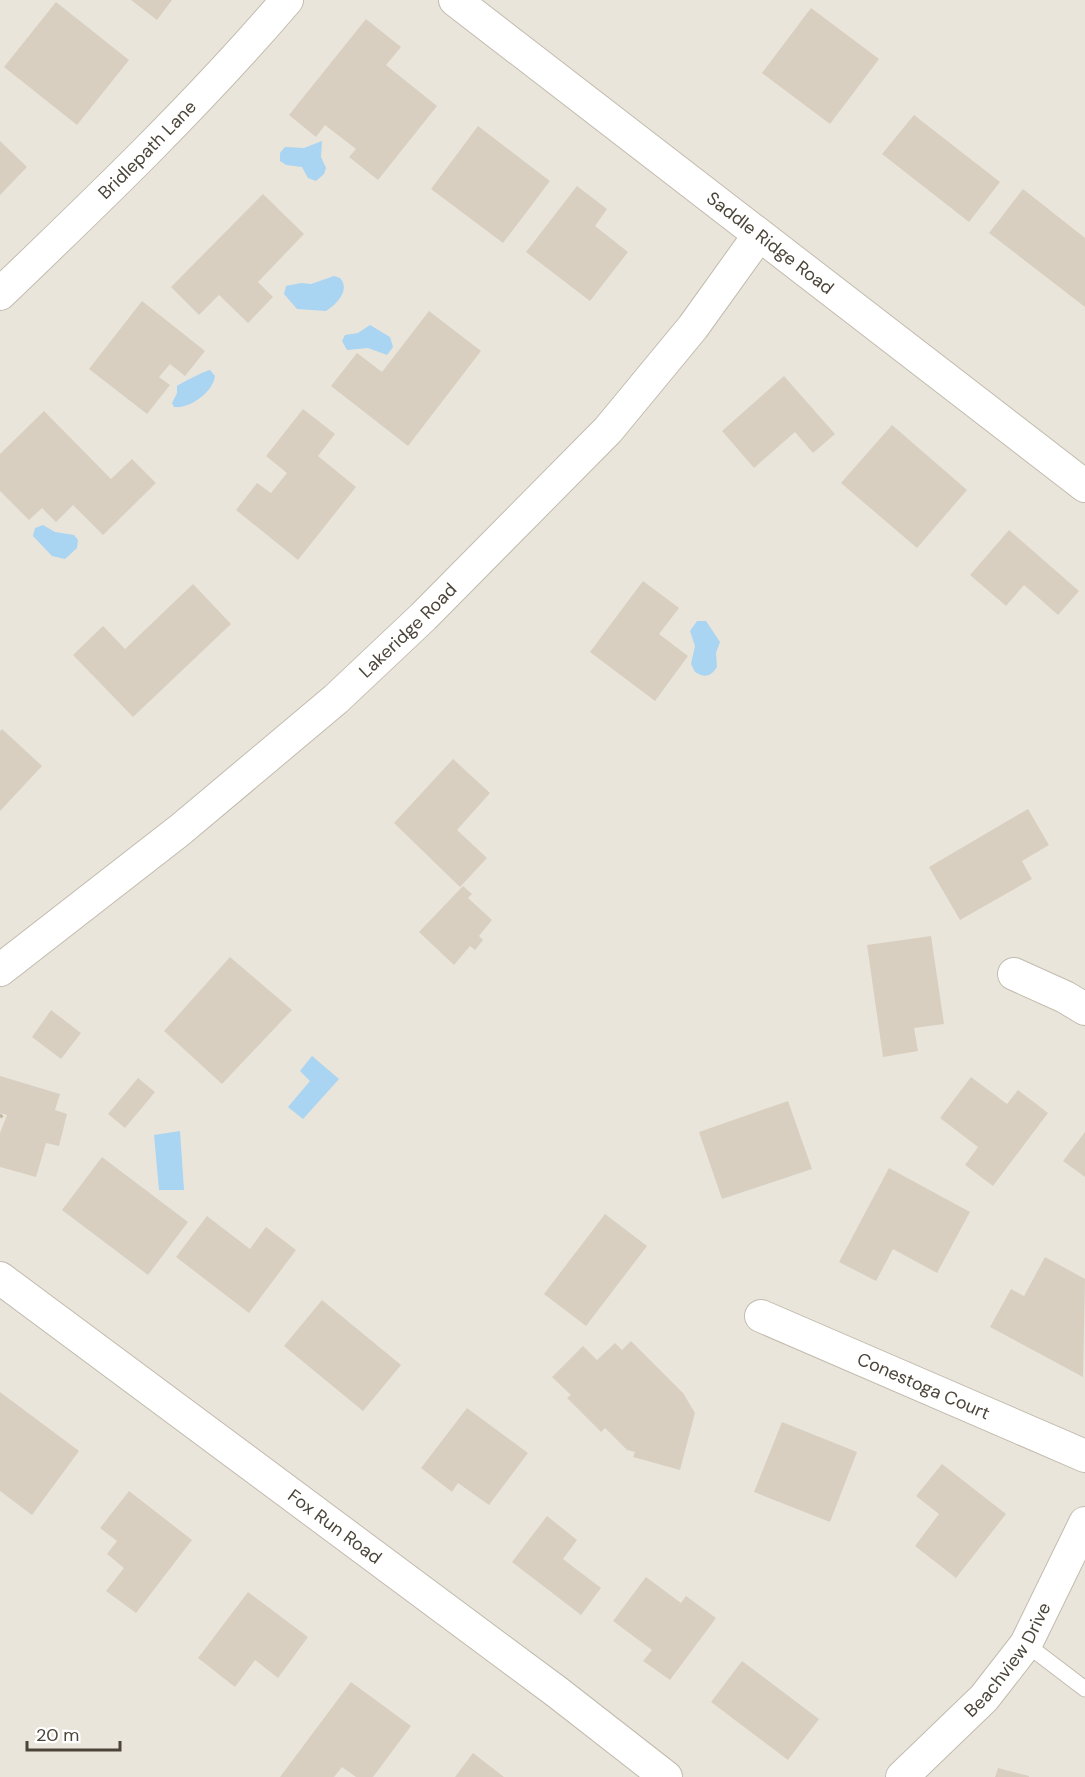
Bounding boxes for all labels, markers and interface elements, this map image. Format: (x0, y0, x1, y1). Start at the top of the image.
street label: Bridlepath Lane (93, 95, 202, 205)
street label: Saddle Ridge Road (701, 186, 839, 300)
street label: Lakeridge Road (354, 578, 462, 683)
street label: Conestoga Court (853, 1347, 994, 1425)
street label: Fox Run Road (283, 1484, 387, 1570)
street label: Beachview Drive (959, 1598, 1056, 1723)
scale bar (27, 1714, 120, 1752)
text: 20 m (36, 1723, 79, 1747)

